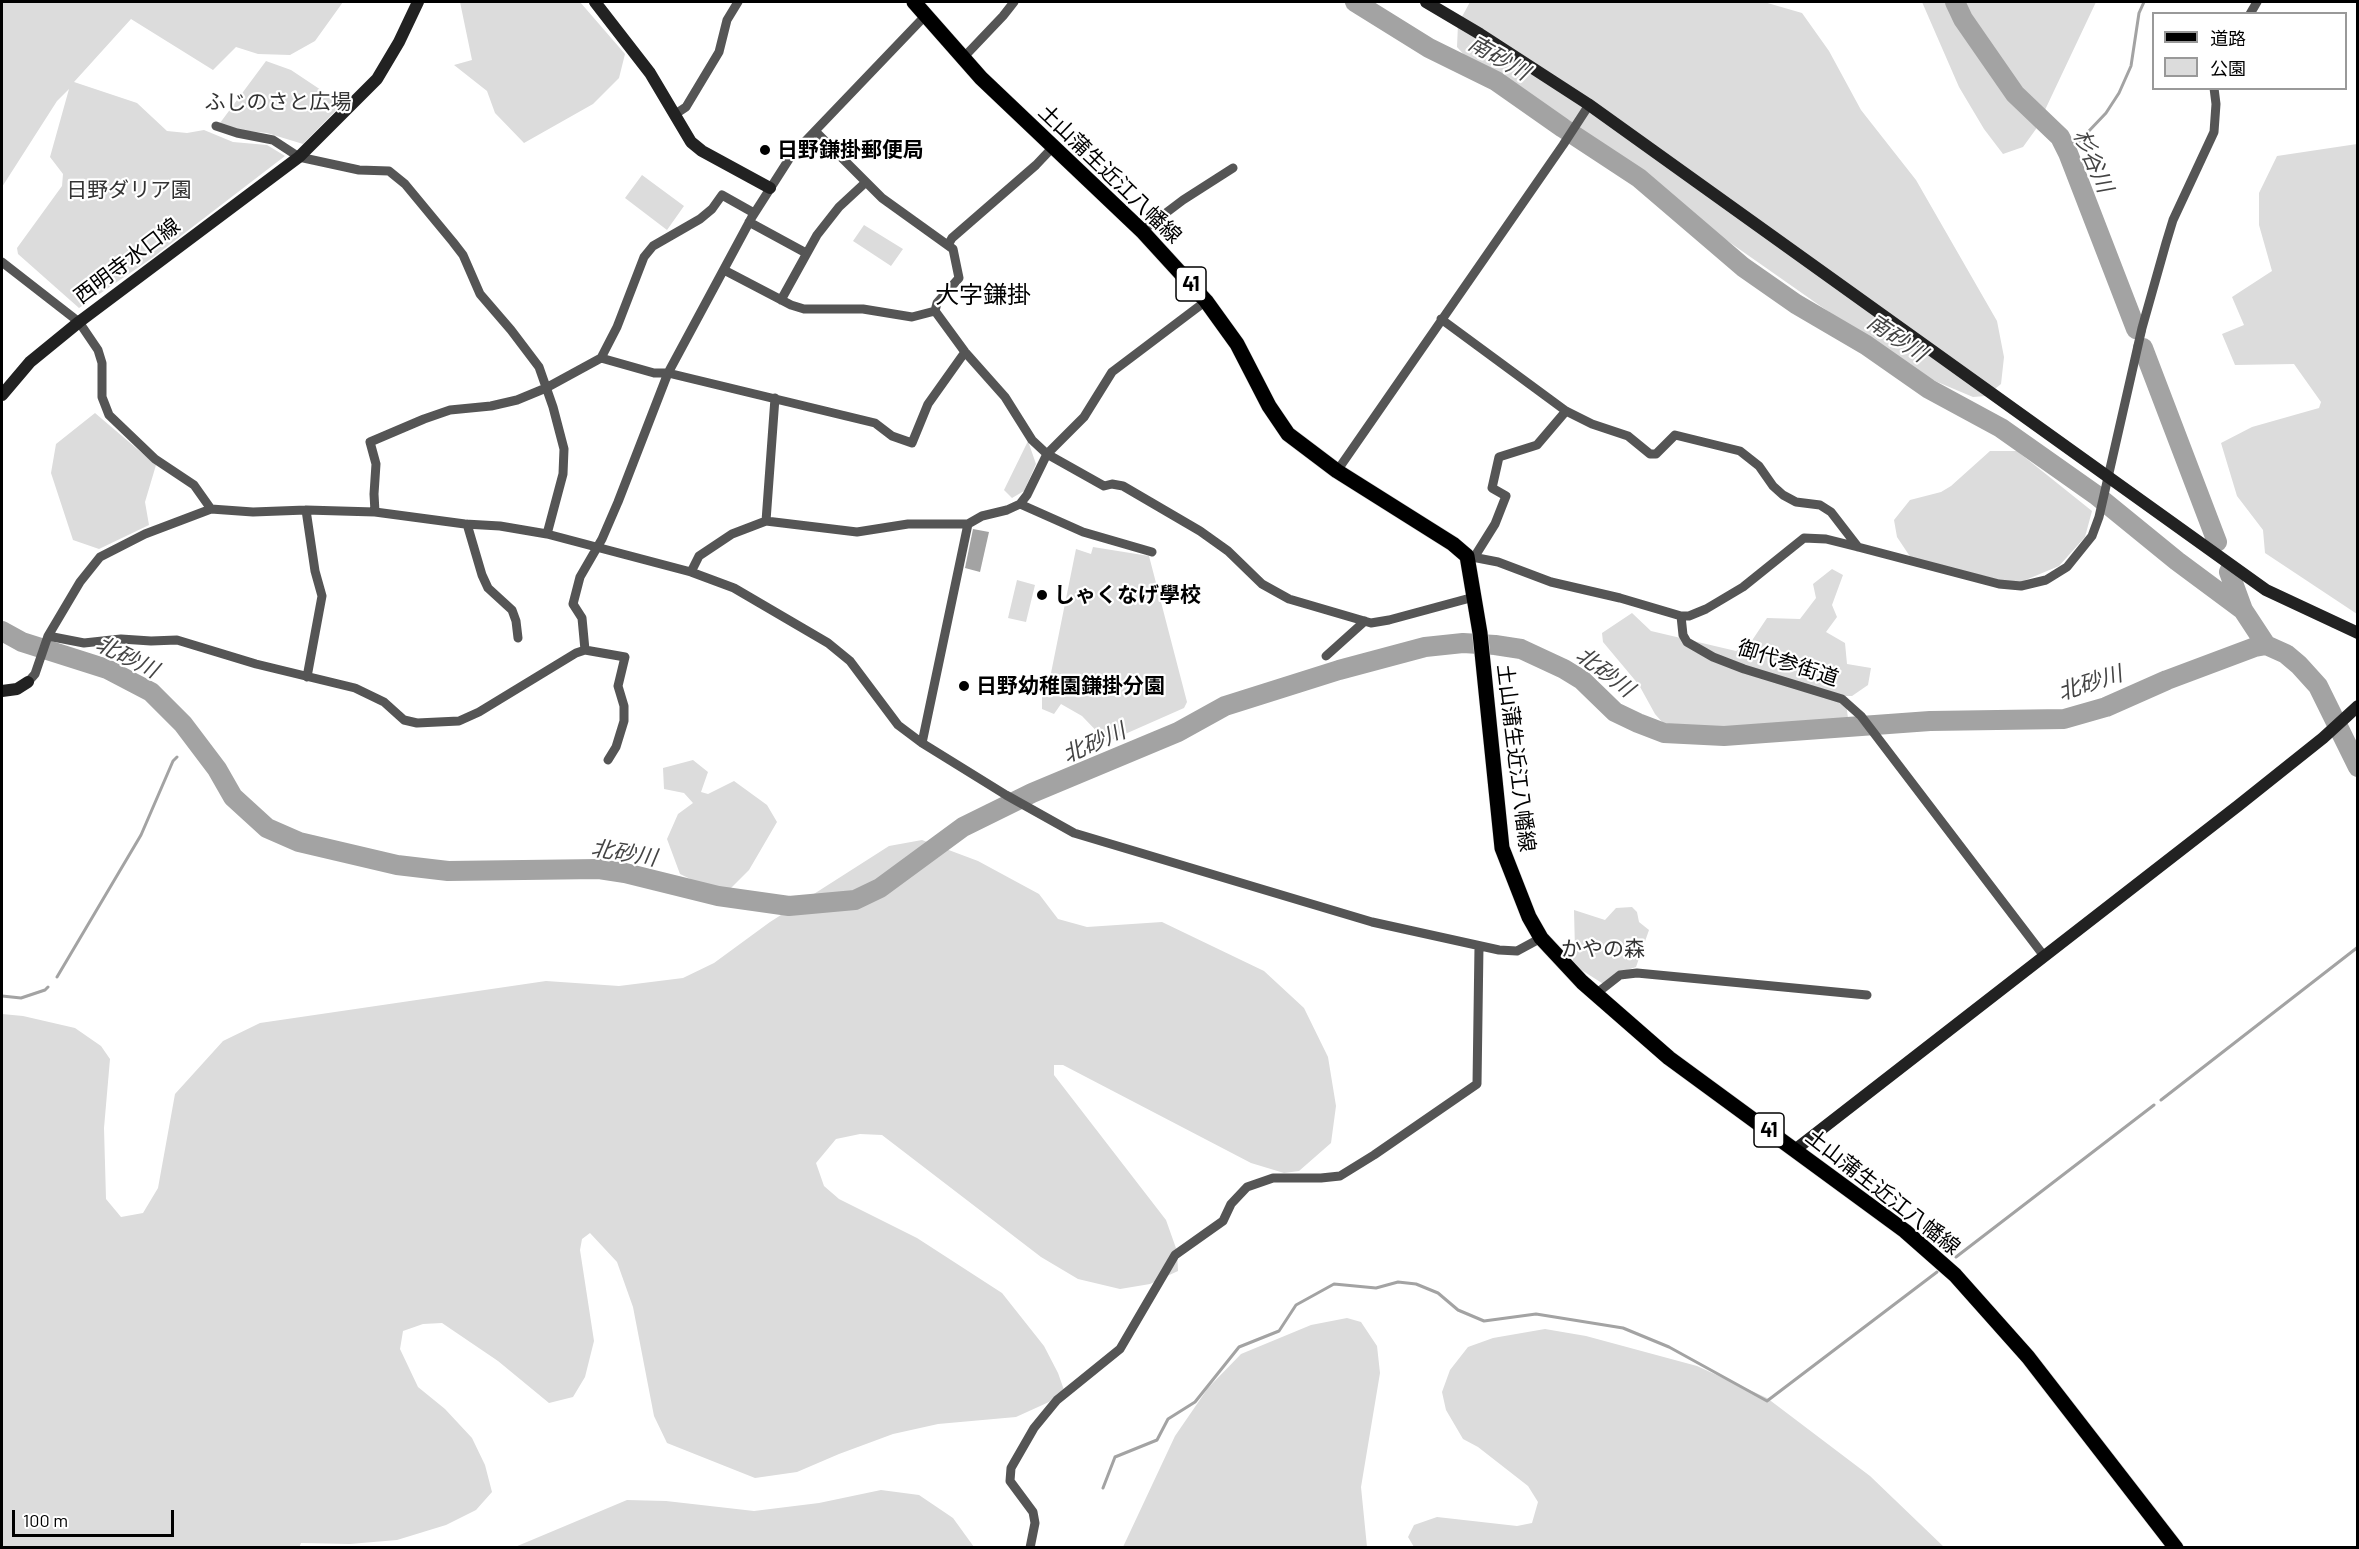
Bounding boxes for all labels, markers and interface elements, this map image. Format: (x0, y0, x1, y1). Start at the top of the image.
legend (2152, 12, 2347, 90)
text: 道路 (2210, 27, 2246, 49)
water label: 南砂川 (1464, 30, 1534, 86)
text: 公園 (2210, 57, 2246, 79)
park label: ふじのさと広場 (205, 89, 351, 115)
street label: 土山蒲生近江八幡線 (1033, 99, 1187, 249)
water label: 杉谷川 (2068, 125, 2118, 197)
place label: 日野鎌掛郵便局 (777, 137, 924, 163)
marker: 日野鎌掛郵便局 (758, 143, 772, 157)
park label: 日野ダリア園 (66, 177, 192, 203)
street label: 西明寺水口線 (69, 213, 185, 309)
road number: 41 (1176, 267, 1206, 301)
district label: 大字鎌掛 (935, 281, 1031, 309)
water label: 南砂川 (1862, 309, 1932, 367)
place label: しゃくなげ學校 (1054, 582, 1201, 608)
marker: しゃくなげ學校 (1035, 588, 1049, 602)
water label: 北砂川 (92, 631, 162, 683)
street label: 御代参街道 (1734, 635, 1842, 691)
water label: 北砂川 (1571, 642, 1639, 702)
water label: 北砂川 (2055, 660, 2125, 706)
street label: 土山蒲生近江八幡線 (1492, 663, 1540, 853)
place label: 日野幼稚園鎌掛分園 (976, 673, 1165, 699)
marker: 日野幼稚園鎌掛分園 (957, 679, 971, 693)
water label: 北砂川 (1058, 718, 1130, 768)
water label: 北砂川 (589, 835, 659, 871)
park label: かやの森 (1561, 936, 1645, 962)
road number: 41 (1754, 1113, 1784, 1147)
street label: 土山蒲生近江八幡線 (1801, 1124, 1965, 1260)
scale bar (15, 1498, 177, 1536)
text: 100 m (23, 1509, 68, 1531)

